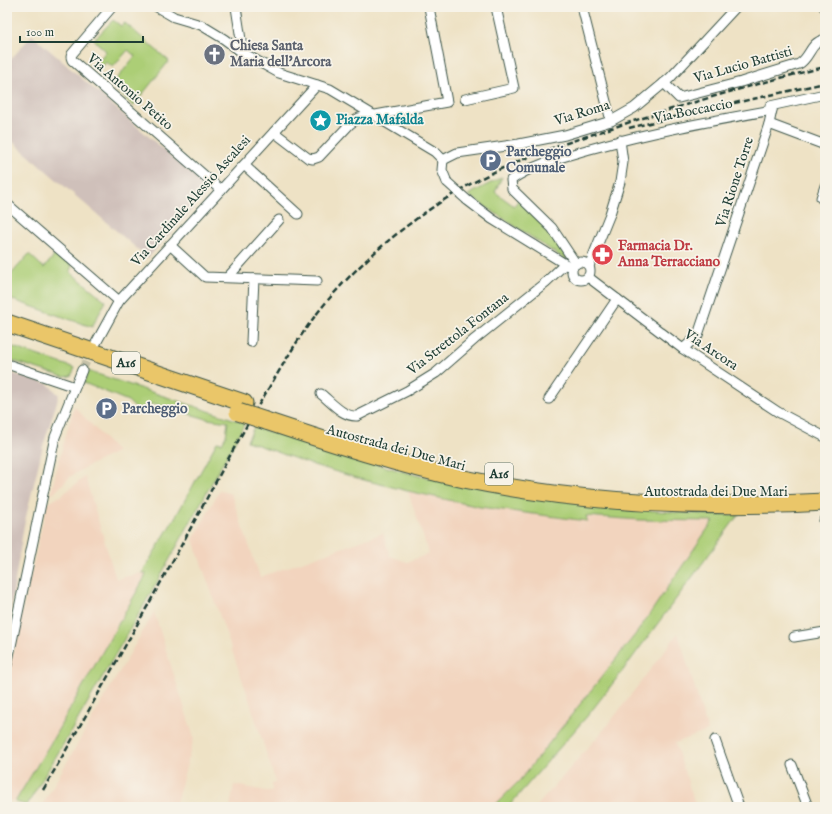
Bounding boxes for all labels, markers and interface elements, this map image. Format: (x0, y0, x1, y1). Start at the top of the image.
scale bar (20, 18, 143, 44)
text: 100 m (26, 25, 54, 40)
place label: Chiesa Santa Maria dell'Arcora (230, 37, 332, 71)
church icon: Chiesa Santa Maria dell'Arcora (201, 41, 227, 67)
street label: Via Lucio Battisti (691, 42, 795, 88)
street label: Via Antonio Petito (83, 49, 177, 135)
street label: Via Boccaccio (651, 94, 734, 128)
street label: Via Roma (551, 96, 613, 130)
place icon: Piazza Mafalda (307, 107, 333, 133)
place label: Piazza Mafalda (336, 111, 425, 129)
street label: Via Cardinale Alessio Ascalesi (127, 132, 255, 271)
street label: Via Rione Torre (712, 134, 758, 230)
place label: Parcheggio Comunale (506, 143, 572, 177)
parking icon: Parcheggio Comunale (478, 147, 504, 173)
place label: Farmacia Dr. Anna Terracciano (617, 237, 720, 271)
pharmacy icon: Farmacia Dr. Anna Terracciano (590, 241, 616, 267)
street label: Via Strettola Fontana (403, 288, 513, 380)
street label: Via Arcora (680, 325, 742, 375)
road number: A16 (112, 352, 140, 374)
parking icon: Parcheggio (94, 396, 120, 422)
place label: Parcheggio (122, 400, 188, 418)
street label: Autostrada dei Due Mari (323, 421, 468, 475)
road number: A16 (485, 463, 513, 485)
street label: Autostrada dei Due Mari (643, 483, 788, 501)

